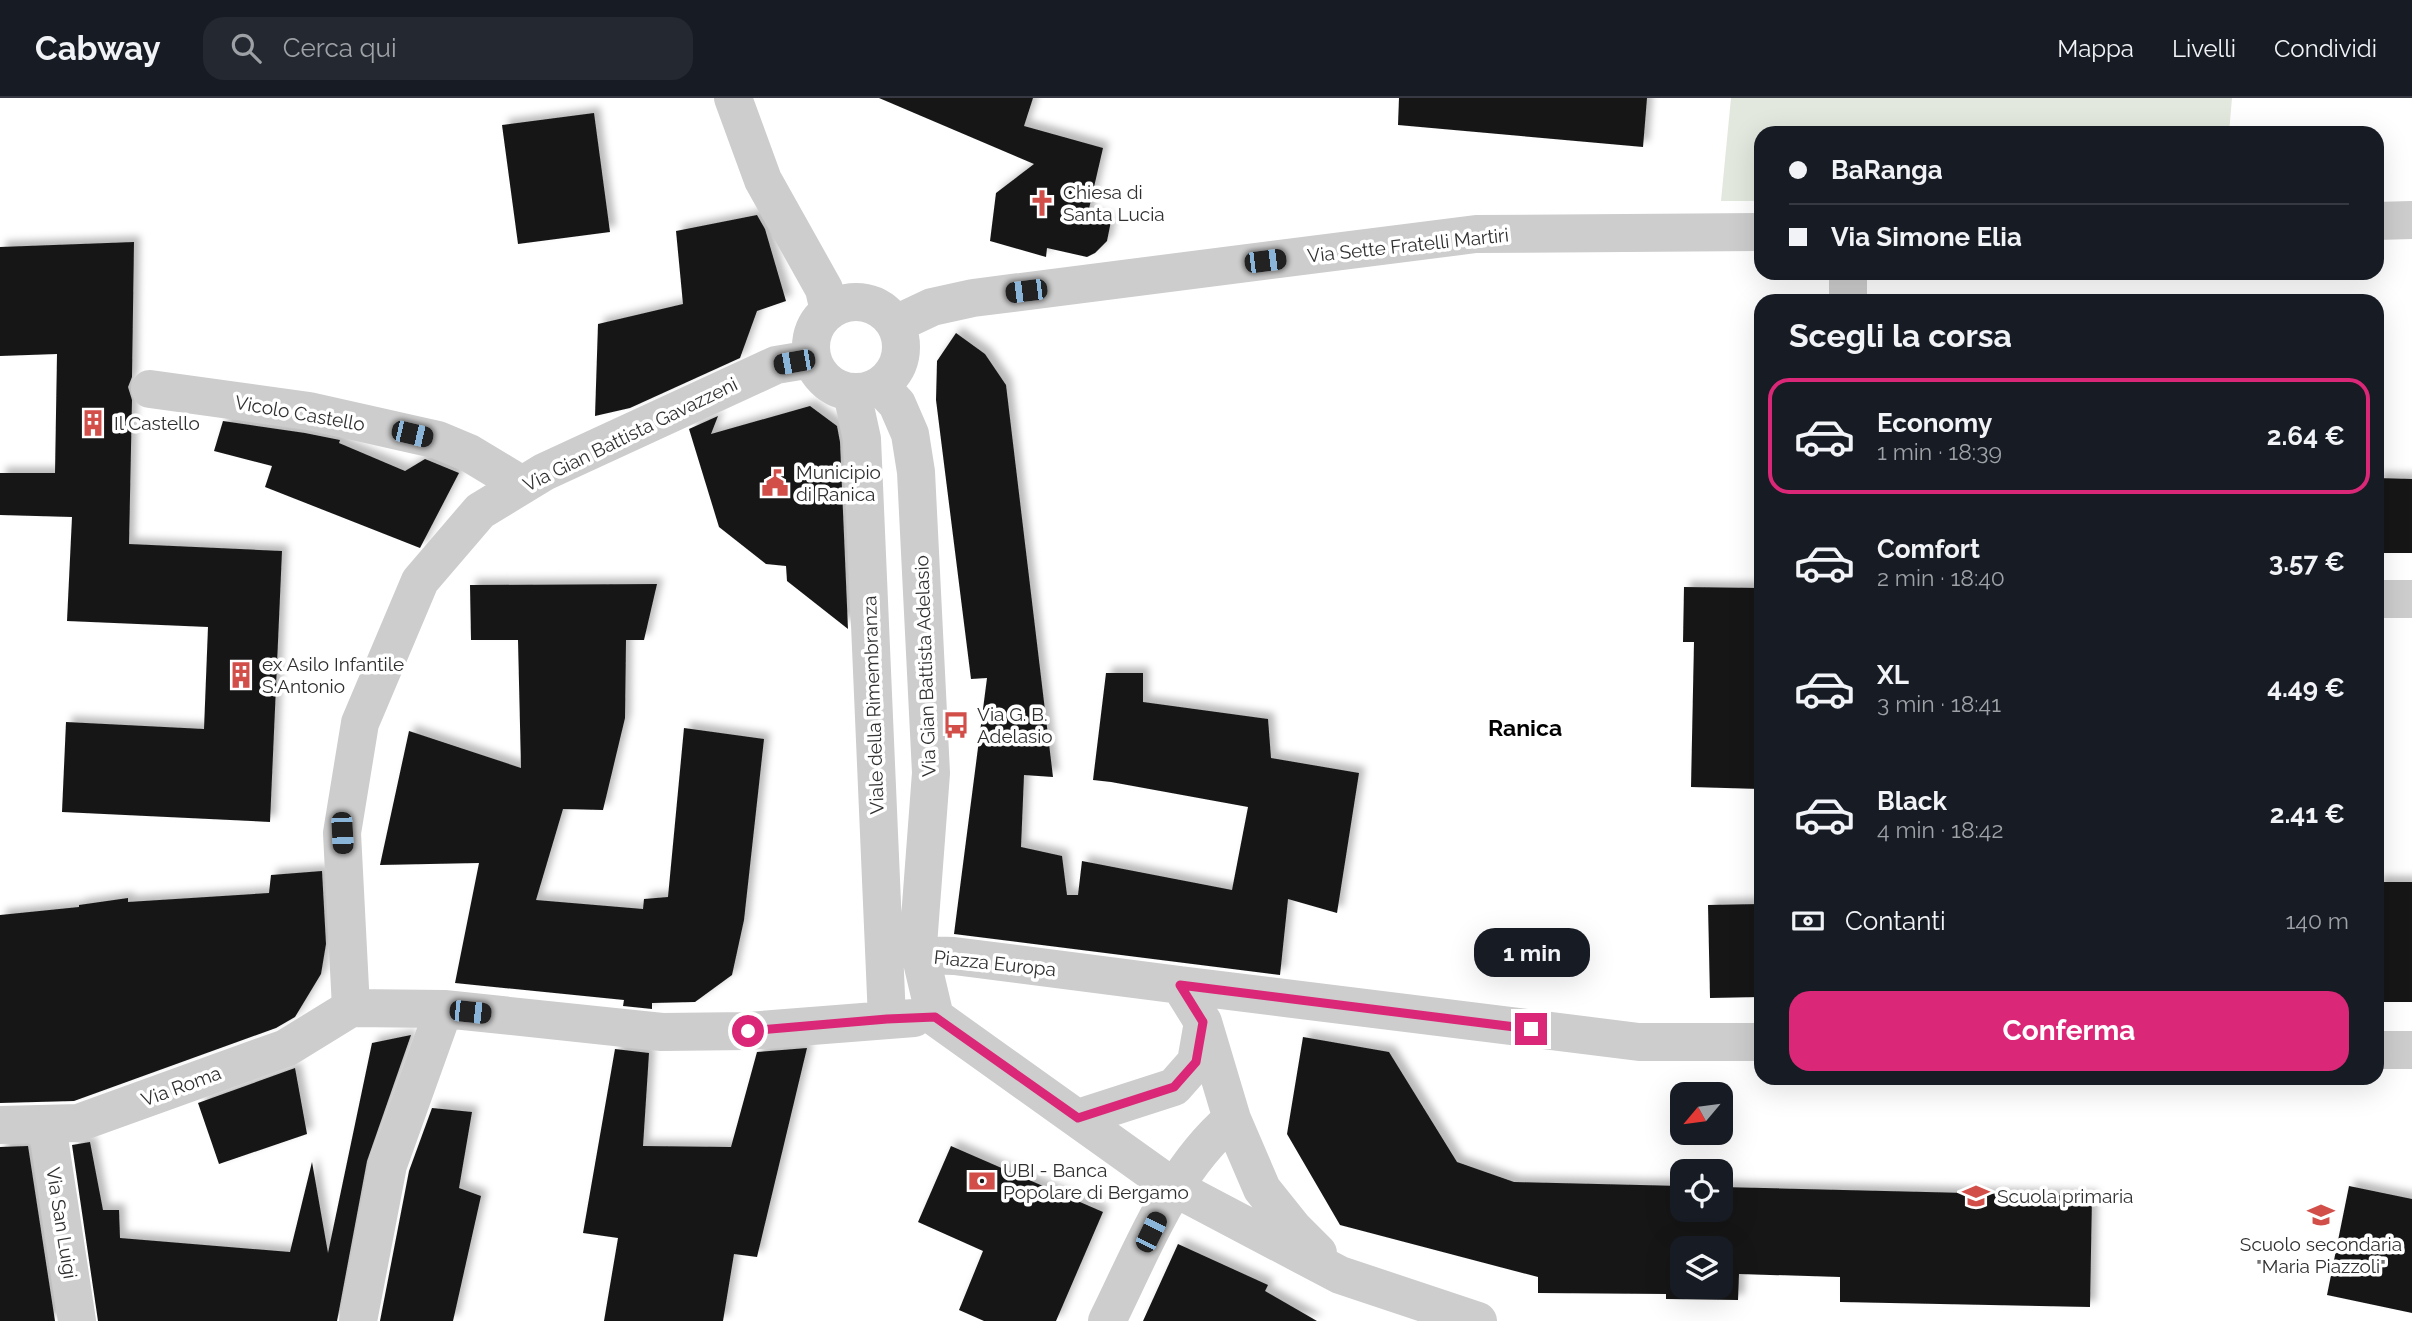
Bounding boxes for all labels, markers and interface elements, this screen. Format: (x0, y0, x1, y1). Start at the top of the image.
search box (203, 17, 693, 80)
text: Cabway (35, 29, 161, 68)
icon: search (227, 29, 265, 67)
text: Cerca qui (283, 33, 397, 63)
text: Mappa (2057, 34, 2134, 63)
text: Livelli (2172, 34, 2236, 63)
text: Condividi (2274, 34, 2377, 63)
text: BaRanga (1831, 155, 1943, 185)
place label: Chiesa di Santa Lucia (1063, 181, 1165, 225)
church icon: Chiesa di Santa Lucia (1027, 188, 1057, 218)
text: Via Simone Elia (1831, 222, 2022, 252)
street label: Via Sette Fratelli Martiri (1306, 223, 1510, 267)
car (1243, 248, 1288, 274)
car (1004, 278, 1049, 304)
text: Scegli la corsa (1789, 317, 2012, 354)
car (772, 348, 817, 376)
street label: Via Gian Battista Gavazzeni (519, 372, 741, 496)
street label: Vicolo Castello (233, 391, 367, 435)
icon: car (1793, 405, 1856, 468)
building icon: Il Castello (78, 408, 108, 438)
text: Economy (1877, 408, 1992, 438)
place label: Il Castello (114, 412, 200, 434)
car (390, 419, 435, 449)
text: 2.64 € (2267, 421, 2345, 451)
text: 1 min · 18:39 (1877, 438, 2002, 465)
place label: Municipio di Ranica (796, 461, 881, 505)
public building icon: Municipio di Ranica (760, 468, 790, 498)
icon: car (1793, 531, 1856, 594)
text: Comfort (1877, 534, 1980, 564)
text: 3.57 € (2269, 547, 2345, 577)
street label: Via Gian Battista Adelasio (910, 555, 940, 777)
text: 2 min · 18:40 (1877, 564, 2005, 591)
street label: Viale della Rimembranza (858, 595, 888, 815)
place label: ex Asilo Infantile S.Antonio (262, 653, 404, 697)
icon: car (1793, 657, 1856, 720)
building icon: ex Asilo Infantile S.Antonio (226, 660, 256, 690)
text: XL (1877, 660, 1909, 690)
text: 4.49 € (2267, 673, 2345, 703)
text: 3 min · 18:41 (1877, 690, 2001, 717)
place label: Via G. B. Adelasio (977, 703, 1053, 747)
bus stop icon: Via G. B. Adelasio (941, 710, 971, 740)
district label: Ranica (1488, 714, 1562, 741)
icon: car (1793, 783, 1856, 846)
text: Black (1877, 786, 1947, 816)
text: 2.41 € (2270, 799, 2345, 829)
car (331, 811, 354, 855)
text: 4 min · 18:42 (1877, 816, 2003, 843)
icon: cash (1789, 902, 1827, 940)
text: Contanti (1845, 906, 1946, 936)
text: 140 m (2286, 907, 2349, 934)
callout: 1 min (1473, 928, 1589, 976)
text: 1 min (1503, 939, 1561, 966)
street label: Piazza Europa (933, 946, 1057, 980)
button: Conferma (1789, 991, 2349, 1071)
car (449, 999, 492, 1025)
route end (1515, 1013, 1547, 1045)
route start (732, 1015, 764, 1047)
street label: Via Roma (138, 1061, 224, 1111)
north arrow (1670, 1082, 1732, 1144)
map controls (1670, 1082, 1733, 1299)
place label: UBI - Banca Popolare di Bergamo (1003, 1159, 1189, 1203)
button: locate (1670, 1159, 1733, 1222)
street label: Via San Luigi (42, 1166, 82, 1280)
bank icon: UBI - Banca Popolare di Bergamo (967, 1166, 997, 1196)
school or university icon: Scuola primaria (1961, 1181, 1991, 1211)
place label: Scuola primaria (1997, 1185, 2133, 1207)
school or university icon: Scuolo secondaria "Maria Piazzoli" (2306, 1200, 2336, 1230)
car (1133, 1209, 1170, 1255)
place label: Scuolo secondaria "Maria Piazzoli" (2240, 1233, 2402, 1277)
button: layers (1670, 1236, 1733, 1299)

